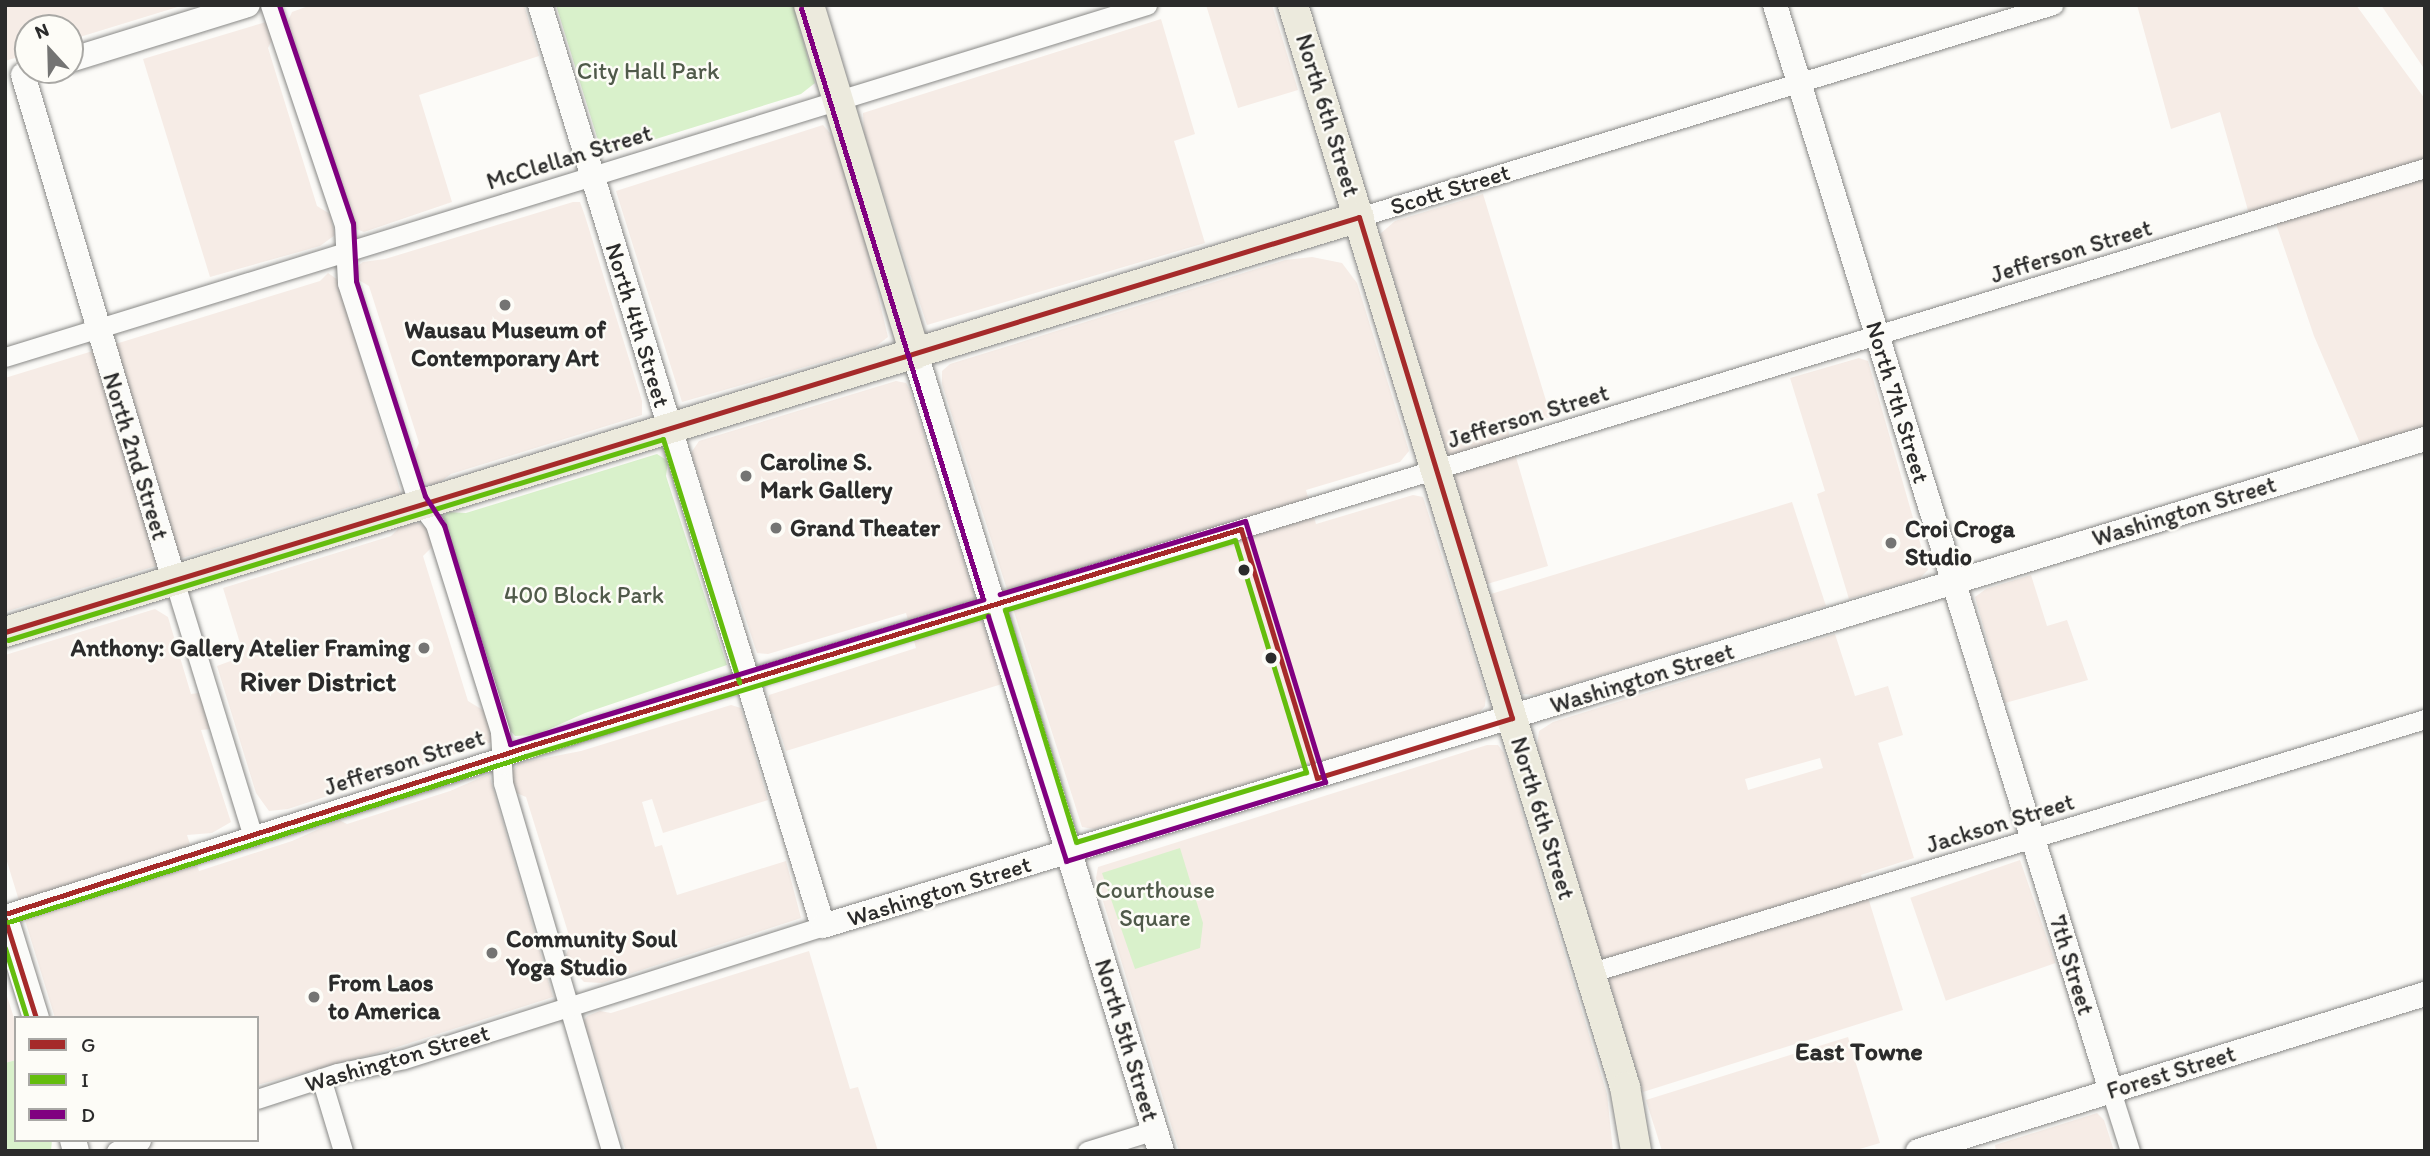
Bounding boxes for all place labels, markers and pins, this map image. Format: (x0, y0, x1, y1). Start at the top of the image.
marker: Wausau Museum of Contemporary Art (497, 297, 513, 313)
place label: Wausau Museum of Contemporary Art (405, 316, 605, 372)
place label: Caroline S. Mark Gallery (760, 448, 893, 504)
marker: Caroline S. Mark Gallery (738, 468, 754, 484)
place label: Grand Theater (790, 514, 940, 542)
place label: Croi Croga Studio (1905, 515, 2015, 571)
marker: Grand Theater (768, 520, 784, 536)
marker: Croi Croga Studio (1883, 535, 1899, 551)
unlabelled marker (1237, 563, 1251, 577)
place label: Anthony: Gallery Atelier Framing (70, 634, 410, 662)
marker: Anthony: Gallery Atelier Framing (416, 640, 432, 656)
unlabelled marker (1264, 651, 1278, 665)
place label: Community Soul Yoga Studio (506, 925, 677, 981)
marker: Community Soul Yoga Studio (484, 945, 500, 961)
place label: From Laos to America (328, 969, 441, 1025)
marker: From Laos to America (306, 989, 322, 1005)

